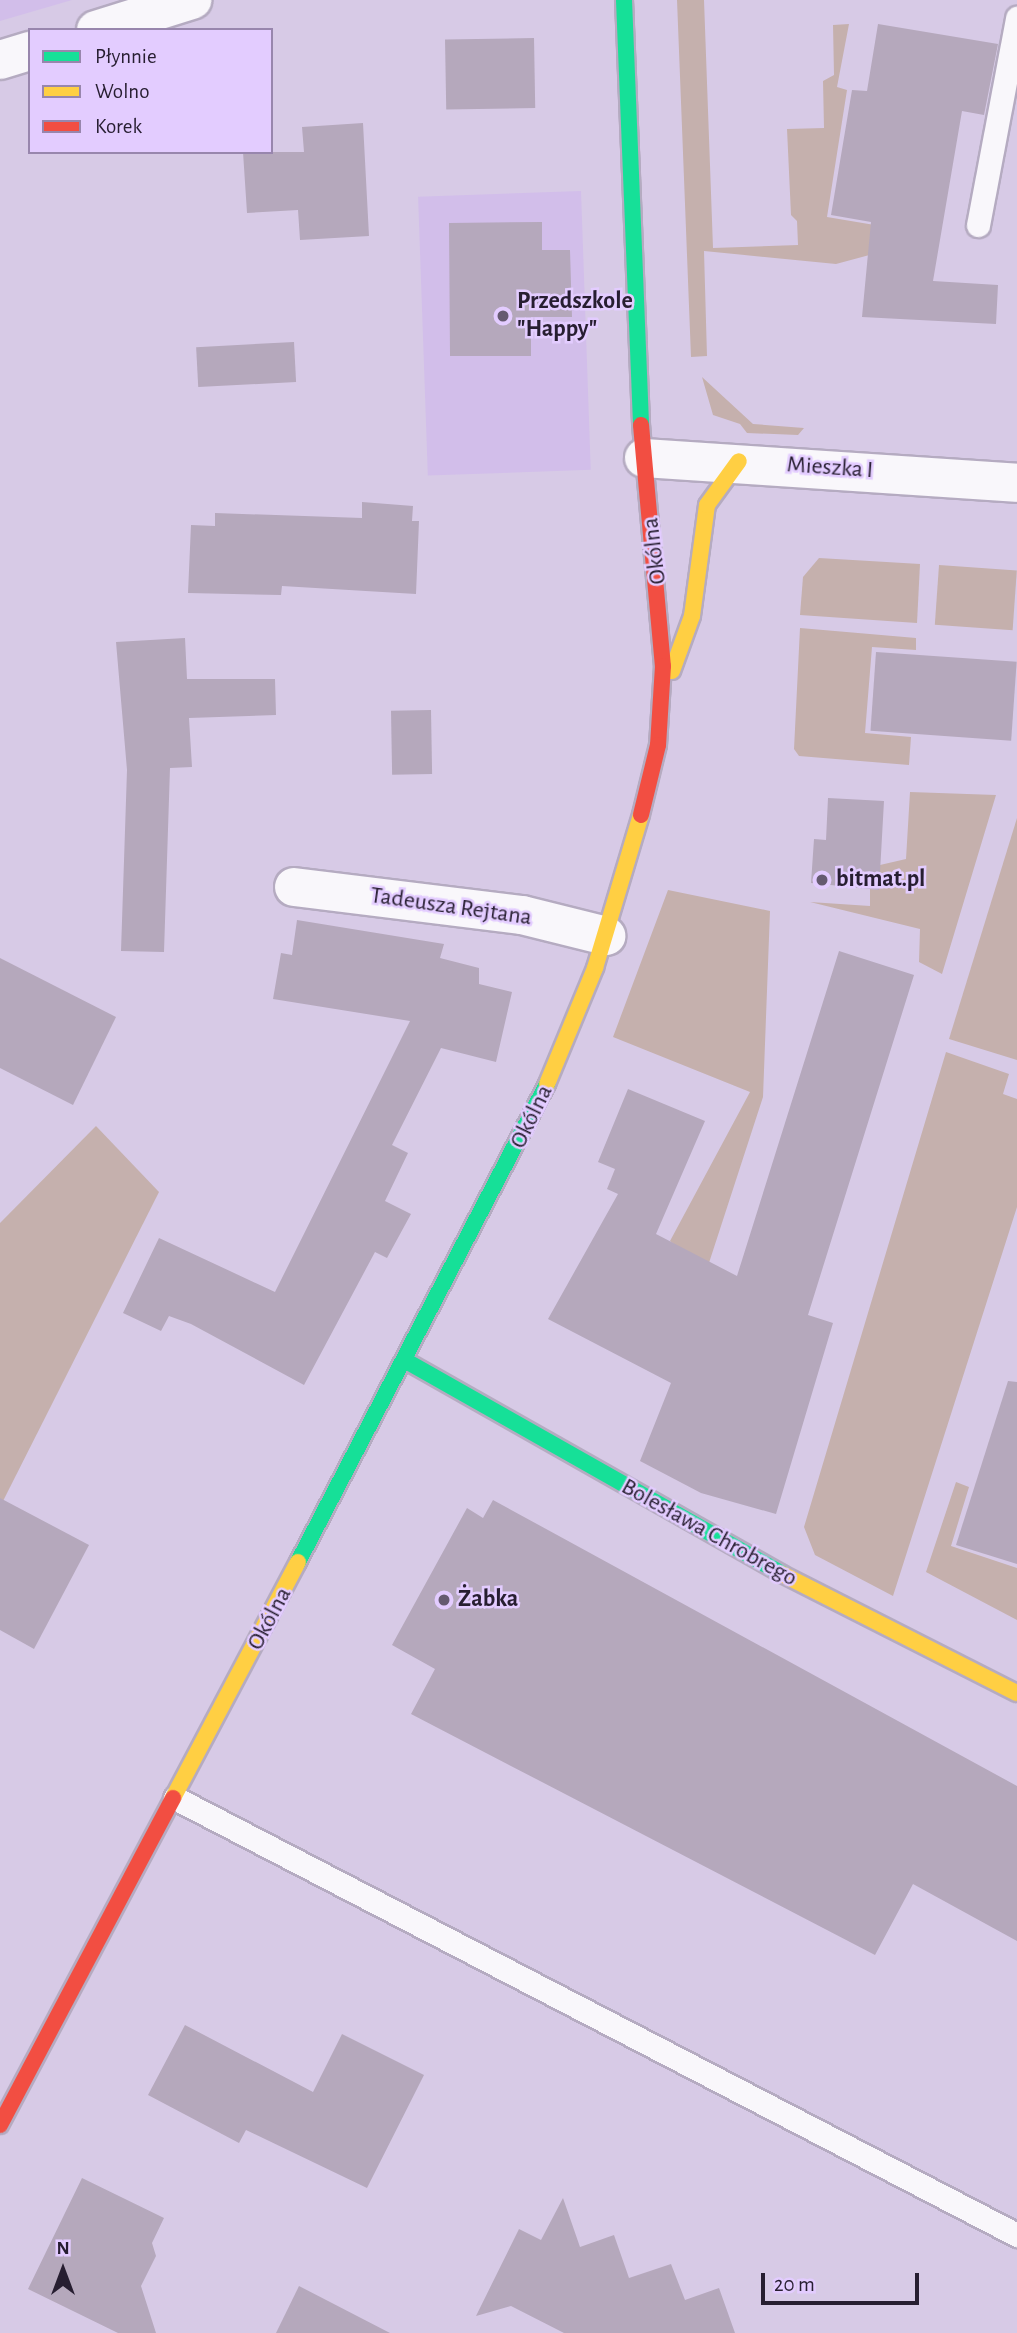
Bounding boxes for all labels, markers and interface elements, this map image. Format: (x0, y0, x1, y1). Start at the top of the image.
legend (28, 28, 273, 154)
text: Płynnie (95, 46, 157, 67)
text: Wolno (95, 81, 149, 102)
text: Korek (95, 116, 142, 137)
place label: Przedszkole "Happy" (517, 288, 633, 344)
marker: Przedszkole "Happy" (495, 308, 511, 324)
street label: Mieszka I (786, 451, 874, 485)
street label: Okólna (637, 516, 673, 586)
place label: bitmat.pl (836, 866, 925, 894)
marker: bitmat.pl (814, 872, 830, 888)
street label: Tadeusza Rejtana (368, 881, 534, 933)
street label: Okólna (504, 1081, 560, 1153)
street label: Bolesława Chrobrego (616, 1473, 802, 1593)
street label: Okólna (242, 1583, 298, 1655)
place label: Żabka (458, 1586, 518, 1614)
marker: Żabka (436, 1592, 452, 1608)
north arrow (28, 2235, 98, 2305)
text: N (56, 2239, 70, 2258)
scale bar (765, 2260, 922, 2304)
text: 20 m (774, 2274, 815, 2295)

